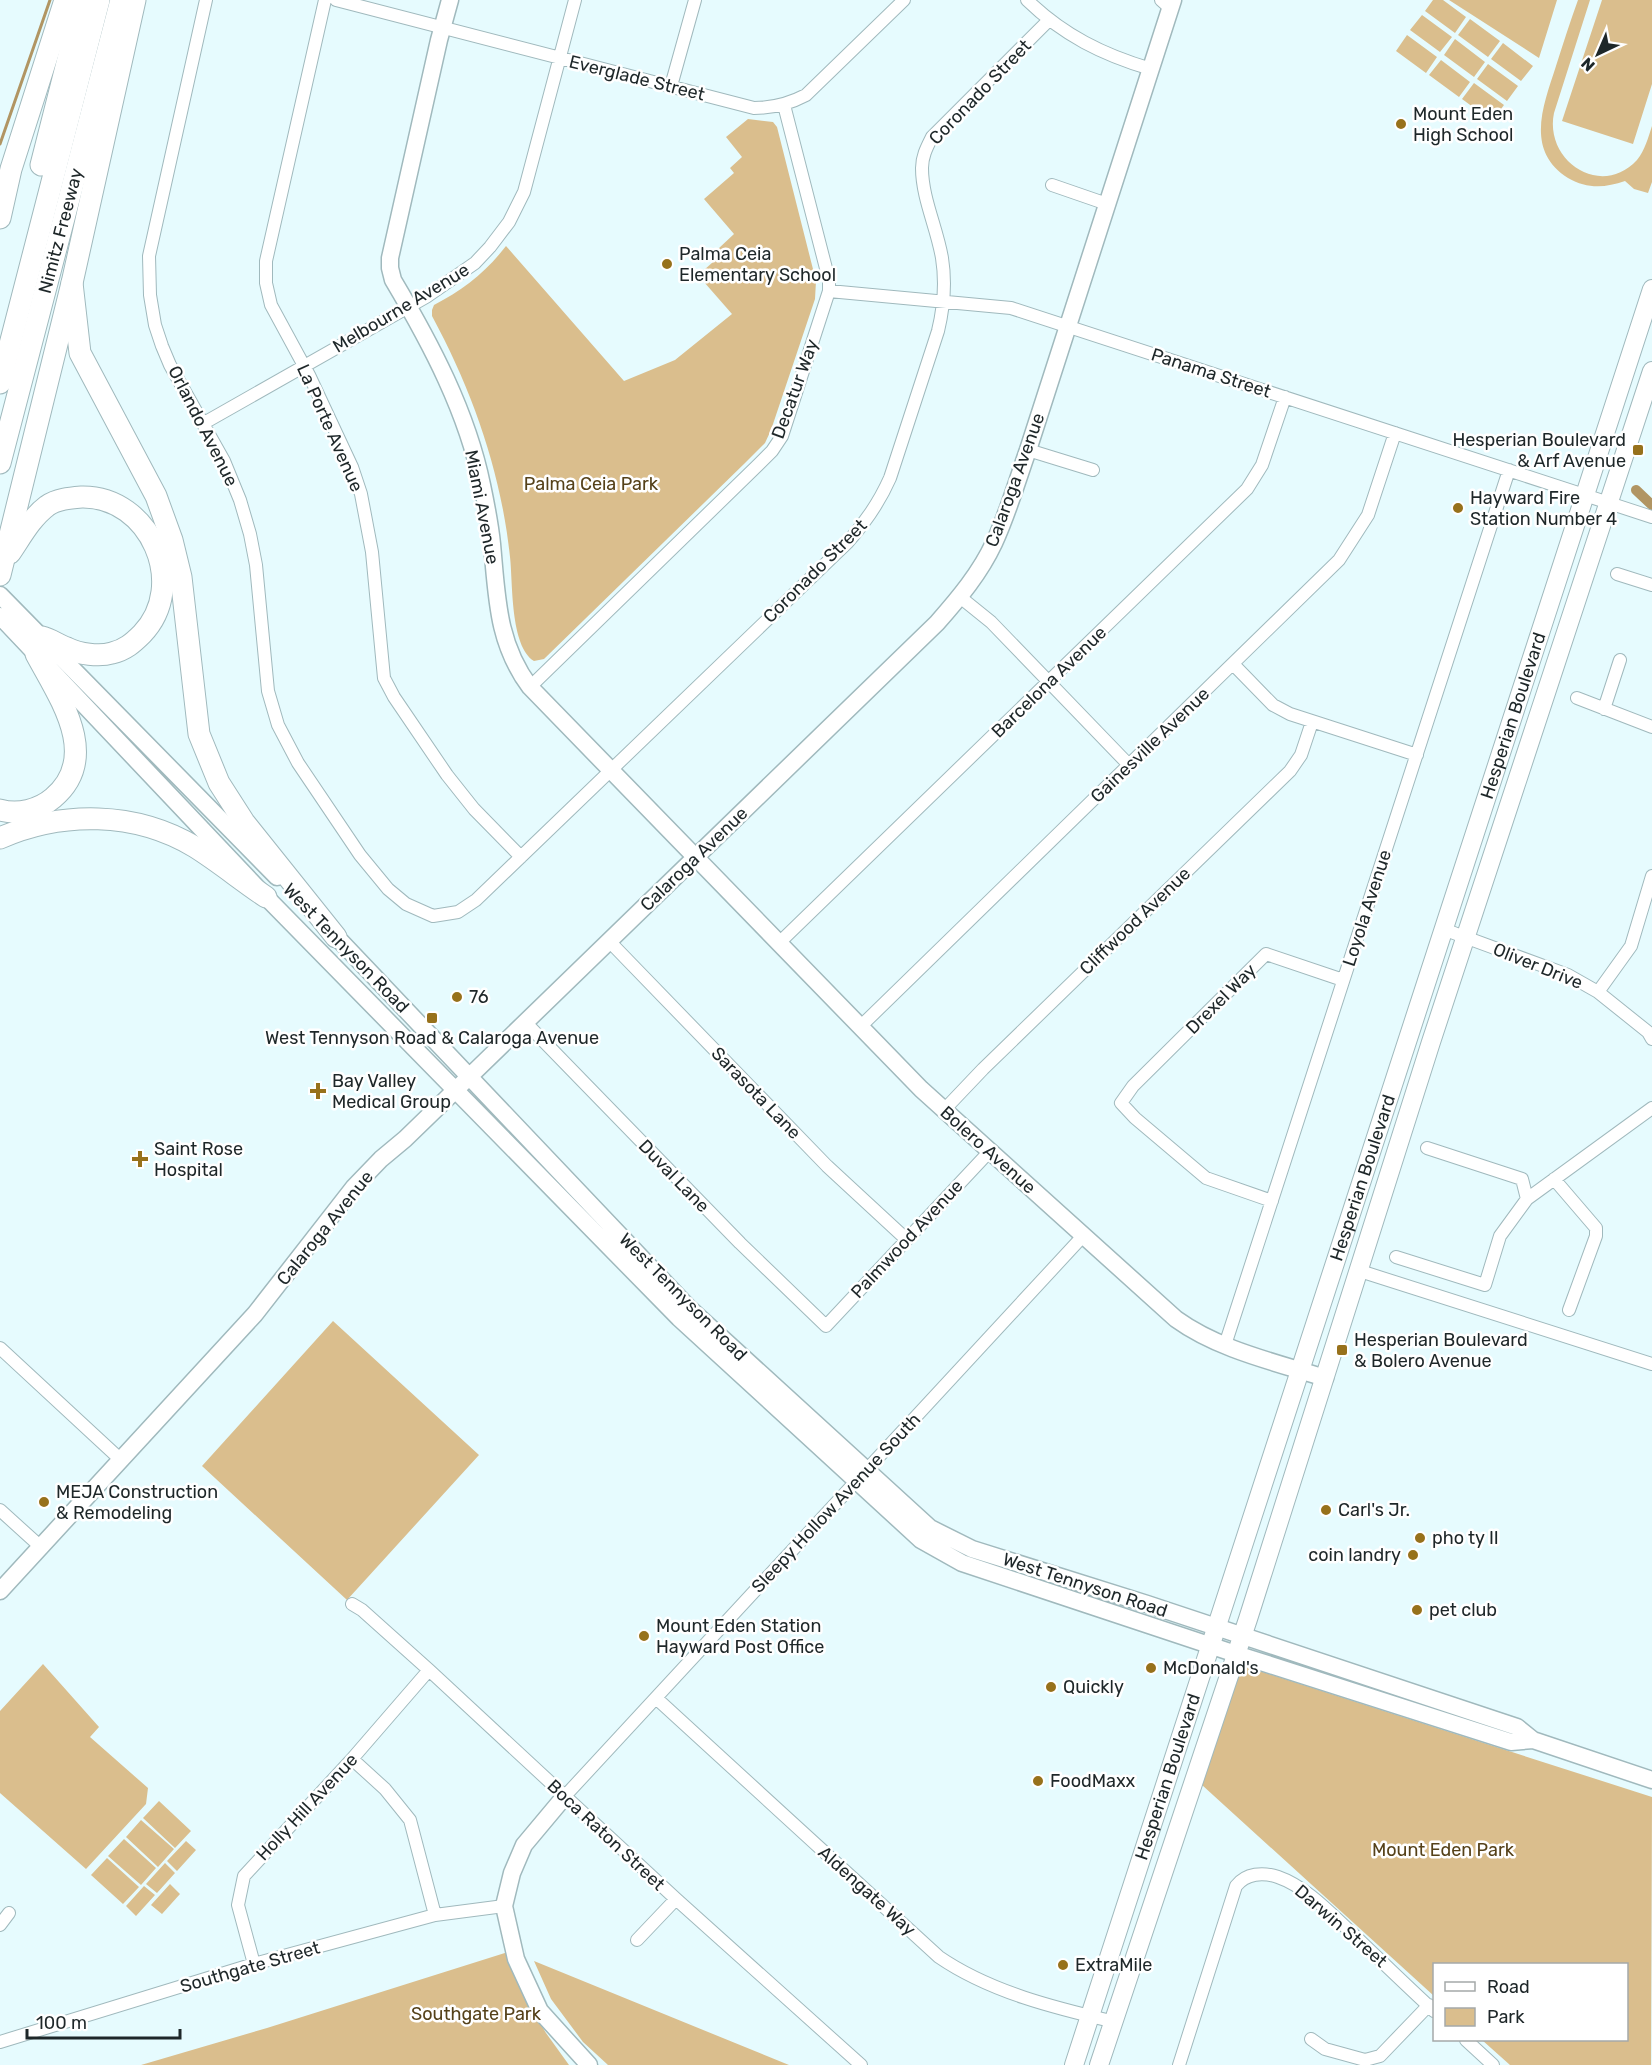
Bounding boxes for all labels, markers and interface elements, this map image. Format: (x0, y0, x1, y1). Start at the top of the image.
north arrow (1568, 24, 1628, 84)
street label: Coronado Street (924, 35, 1036, 149)
street label: Everglade Street (567, 50, 707, 106)
text: N (1577, 54, 1599, 75)
place label: Mount Eden High School (1413, 103, 1513, 146)
marker: Mount Eden High School (1394, 117, 1408, 131)
street label: Nimitz Freeway (34, 166, 88, 296)
place label: Palma Ceia Elementary School (679, 243, 836, 286)
marker: Palma Ceia Elementary School (660, 257, 674, 271)
street label: Melbourne Avenue (329, 259, 473, 357)
street label: Decatur Way (767, 336, 823, 442)
street label: Panama Street (1148, 343, 1274, 403)
street label: La Porte Avenue (292, 361, 368, 495)
street label: Orlando Avenue (163, 362, 243, 490)
street label: Calaroga Avenue (981, 410, 1049, 550)
place label: Hesperian Boulevard & Arf Avenue (1452, 429, 1626, 472)
marker: Hesperian Boulevard & Arf Avenue (1631, 443, 1645, 457)
street label: Miami Avenue (460, 448, 504, 566)
park label: Palma Ceia Park (524, 473, 659, 495)
place label: Hayward Fire Station Number 4 (1470, 487, 1617, 530)
marker: Hayward Fire Station Number 4 (1451, 501, 1465, 515)
street label: Coronado Street (759, 515, 871, 627)
street label: Barcelona Avenue (987, 622, 1111, 742)
street label: Hesperian Boulevard (1476, 630, 1550, 802)
street label: Gainesville Avenue (1086, 683, 1214, 807)
street label: Calaroga Avenue (636, 802, 752, 916)
street label: Loyola Avenue (1338, 847, 1396, 969)
street label: Cliffwood Avenue (1075, 862, 1195, 980)
street label: West Tennyson Road (278, 879, 414, 1017)
street label: Oliver Drive (1490, 938, 1586, 994)
street label: Drexel Way (1181, 959, 1261, 1039)
place label: 76 (469, 986, 489, 1008)
marker: 76 (450, 990, 464, 1004)
marker: West Tennyson Road & Calaroga Avenue (425, 1011, 439, 1025)
place label: West Tennyson Road & Calaroga Avenue (265, 1027, 599, 1049)
street label: Sarasota Lane (707, 1042, 805, 1144)
place label: Bay Valley Medical Group (332, 1070, 451, 1113)
marker: Bay Valley Medical Group (309, 1082, 327, 1100)
street label: Hesperian Boulevard (1325, 1092, 1400, 1264)
street label: Bolero Avenue (936, 1101, 1040, 1199)
street label: Duval Lane (634, 1135, 714, 1217)
place label: Saint Rose Hospital (154, 1138, 243, 1181)
marker: Saint Rose Hospital (131, 1150, 149, 1168)
street label: Calaroga Avenue (272, 1166, 378, 1290)
street label: Palmwood Avenue (846, 1175, 968, 1303)
street label: West Tennyson Road (615, 1229, 751, 1365)
place label: Hesperian Boulevard & Bolero Avenue (1354, 1329, 1528, 1372)
marker: Hesperian Boulevard & Bolero Avenue (1335, 1343, 1349, 1357)
street label: Sleepy Hollow Avenue South (747, 1409, 925, 1597)
place label: MEJA Construction & Remodeling (56, 1481, 218, 1524)
marker: MEJA Construction & Remodeling (37, 1495, 51, 1509)
place label: Carl's Jr. (1338, 1499, 1410, 1521)
marker: Carl's Jr. (1319, 1503, 1333, 1517)
place label: pho ty II (1432, 1527, 1499, 1549)
marker: pho ty II (1413, 1531, 1427, 1545)
place label: coin landry (1308, 1544, 1401, 1566)
street label: West Tennyson Road (1000, 1548, 1170, 1622)
marker: coin landry (1406, 1548, 1420, 1562)
place label: pet club (1429, 1599, 1497, 1621)
marker: pet club (1410, 1603, 1424, 1617)
place label: Mount Eden Station Hayward Post Office (656, 1615, 824, 1658)
marker: Mount Eden Station Hayward Post Office (637, 1629, 651, 1643)
place label: McDonald's (1163, 1657, 1259, 1679)
marker: McDonald's (1144, 1661, 1158, 1675)
place label: Quickly (1063, 1676, 1124, 1698)
marker: Quickly (1044, 1680, 1058, 1694)
street label: Hesperian Boulevard (1130, 1691, 1205, 1863)
street label: Holly Hill Avenue (252, 1749, 362, 1865)
place label: FoodMaxx (1050, 1770, 1136, 1792)
marker: FoodMaxx (1031, 1774, 1045, 1788)
street label: Boca Raton Street (543, 1775, 669, 1895)
park label: Mount Eden Park (1372, 1839, 1515, 1861)
street label: Aldengate Way (814, 1841, 920, 1941)
street label: Darwin Street (1290, 1880, 1392, 1972)
street label: Southgate Street (178, 1937, 322, 1997)
place label: ExtraMile (1075, 1954, 1152, 1976)
marker: ExtraMile (1056, 1958, 1070, 1972)
legend (1433, 1963, 1628, 2041)
text: Road (1487, 1976, 1530, 1998)
scale bar (27, 2002, 180, 2040)
park label: Southgate Park (411, 2003, 542, 2025)
text: Park (1487, 2006, 1525, 2028)
text: 100 m (36, 2012, 87, 2034)

